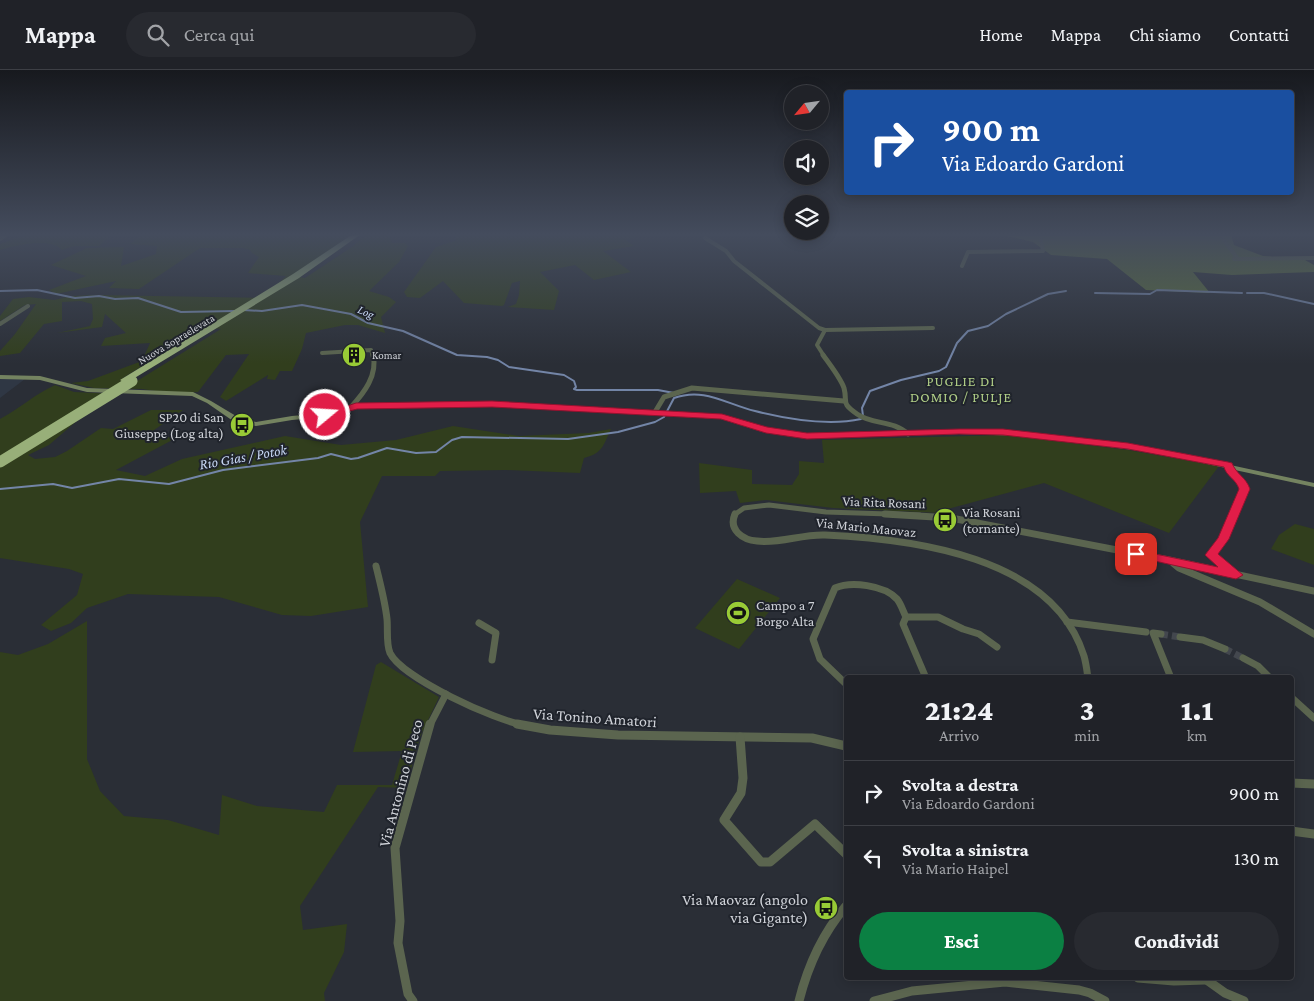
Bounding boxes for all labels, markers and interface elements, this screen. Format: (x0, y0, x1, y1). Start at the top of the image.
search box (126, 12, 476, 57)
text: Mappa (25, 21, 96, 48)
icon: search (144, 21, 172, 49)
text: Cerca qui (184, 24, 255, 45)
text: Home (980, 25, 1023, 45)
text: Mappa (1051, 25, 1101, 45)
text: Chi siamo (1129, 25, 1201, 45)
text: Contatti (1229, 25, 1289, 45)
north arrow (784, 85, 829, 130)
map controls (784, 85, 829, 240)
icon: right (859, 110, 924, 175)
text: 900 m (942, 110, 1040, 149)
button: sound (784, 140, 829, 185)
text: Via Edoardo Gardoni (942, 151, 1124, 176)
button: layers (784, 195, 829, 240)
water label: Log (356, 302, 377, 322)
street label: Nuova Sopraelevata (136, 311, 217, 367)
building icon: Komar (341, 342, 367, 368)
place label: Komar (372, 349, 402, 361)
district label: PUGLIE DI DOMIO / PULJE (910, 373, 1012, 405)
position arrow (298, 388, 350, 440)
place label: SP20 di San Giuseppe (Log alta) (115, 409, 224, 442)
bus stop icon: SP20 di San Giuseppe (Log alta) (229, 412, 255, 438)
water label: Rio Gias / Potok (198, 441, 289, 473)
street label: Via Rita Rosani (842, 493, 926, 511)
place label: Via Rosani (tornante) (962, 504, 1021, 537)
bus stop icon: Via Rosani (tornante) (932, 507, 958, 533)
street label: Via Mario Maovaz (815, 514, 917, 540)
pin (1115, 533, 1157, 575)
icon: arrive (1122, 540, 1150, 568)
place label: Campo a 7 Borgo Alta (756, 597, 815, 629)
sports icon: Campo a 7 Borgo Alta (725, 600, 751, 626)
text: 21:24 (925, 693, 993, 726)
text: 3 (1080, 693, 1095, 726)
text: 1.1 (1181, 693, 1213, 726)
street label: Via Tonino Amatori (532, 705, 657, 730)
street label: Via Antonino di Peco (375, 717, 426, 849)
text: Arrivo (939, 727, 979, 744)
text: min (1074, 727, 1100, 744)
text: km (1187, 727, 1207, 744)
text: Svolta a destra (902, 774, 1018, 795)
icon: right (859, 779, 887, 807)
text: 900 m (1229, 783, 1279, 804)
text: Via Edoardo Gardoni (902, 795, 1035, 812)
text: Svolta a sinistra (902, 839, 1029, 860)
icon: left (859, 844, 887, 872)
text: 130 m (1234, 848, 1279, 869)
text: Via Mario Haipel (902, 860, 1009, 877)
place label: Via Maovaz (angolo via Gigante) (682, 891, 808, 927)
bus stop icon: Via Maovaz (angolo via Gigante) (813, 895, 839, 921)
button: Esci (859, 912, 1064, 970)
button: Condividi (1074, 912, 1279, 970)

